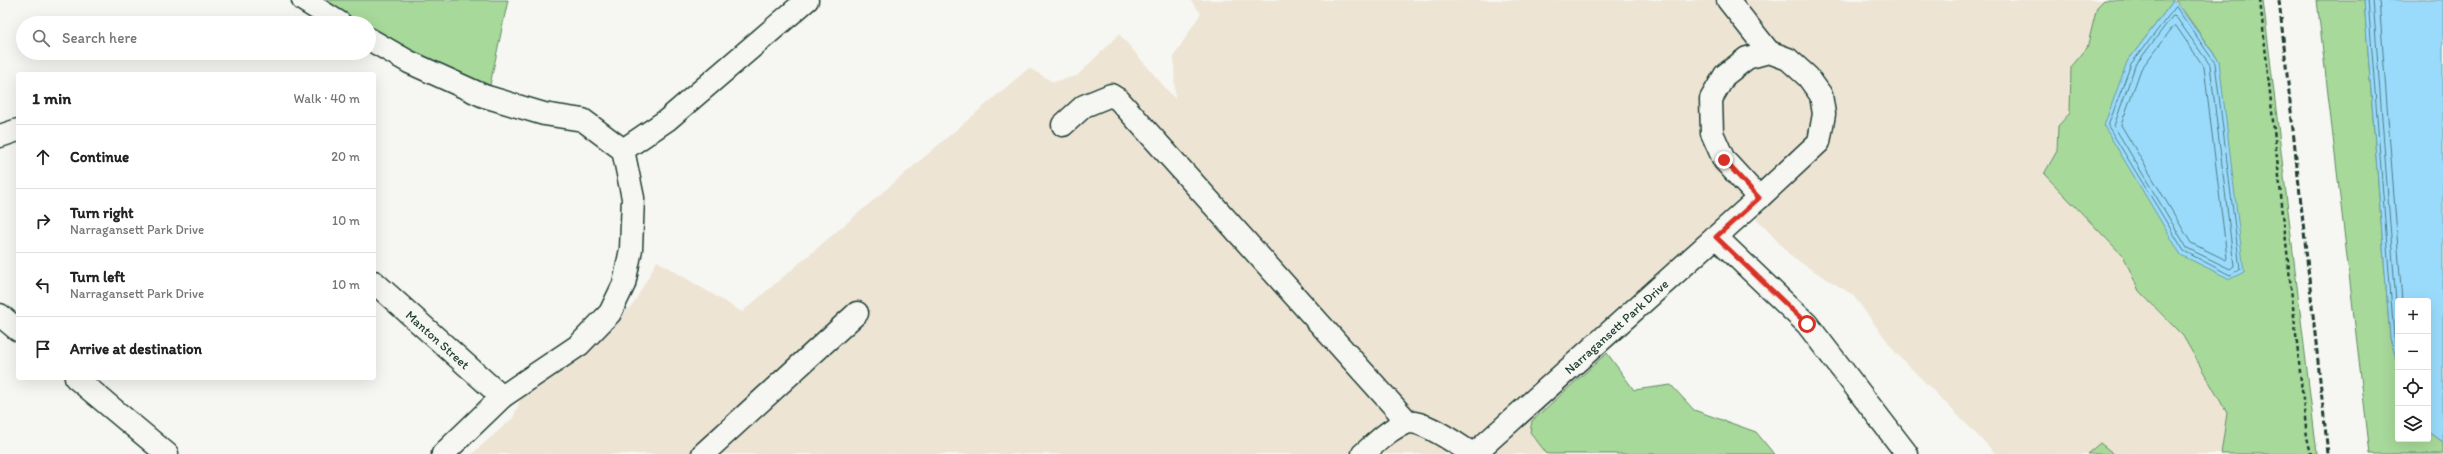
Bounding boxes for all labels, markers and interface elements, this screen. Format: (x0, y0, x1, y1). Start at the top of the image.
search box (16, 16, 376, 60)
icon: search (30, 27, 52, 49)
text: Search here (62, 29, 137, 47)
text: 1 min (32, 88, 71, 108)
text: Walk · 40 m (294, 91, 360, 106)
icon: ahead (32, 146, 54, 168)
text: Continue (70, 148, 129, 166)
text: 20 m (331, 149, 360, 164)
route end (1715, 151, 1733, 169)
text: Turn right (70, 204, 134, 222)
icon: right (32, 210, 54, 232)
text: 10 m (332, 213, 360, 228)
text: Narragansett Park Drive (70, 222, 204, 237)
text: Turn left (70, 268, 125, 286)
icon: left (32, 274, 54, 296)
street label: Narragansett Park Drive (1561, 276, 1671, 377)
text: 10 m (332, 277, 360, 292)
text: Narragansett Park Drive (70, 286, 204, 301)
map controls (2395, 298, 2431, 442)
button: + (2395, 298, 2431, 334)
street label: Manton Street (403, 307, 473, 372)
route start (1798, 315, 1816, 333)
button: − (2395, 334, 2431, 370)
icon: arrive (32, 338, 54, 360)
text: Arrive at destination (70, 340, 202, 358)
button: locate (2395, 370, 2431, 406)
button: layers (2395, 406, 2431, 442)

